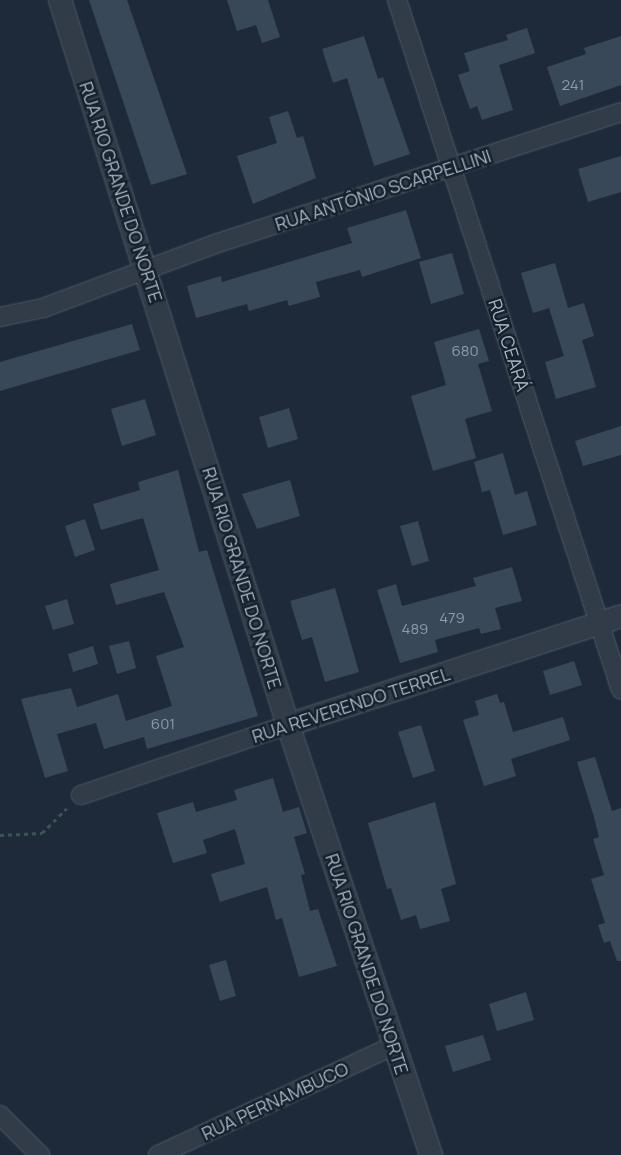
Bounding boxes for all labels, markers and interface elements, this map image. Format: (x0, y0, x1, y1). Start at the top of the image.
house number: 241 (562, 76, 584, 94)
street label: RUA RIO GRANDE DO NORTE (75, 79, 167, 305)
street label: RUA ANTÔNIO SCARPELLINI (272, 145, 494, 235)
street label: RUA CEARÁ (484, 296, 534, 394)
house number: 680 (451, 342, 479, 360)
street label: RUA RIO GRANDE DO NORTE (198, 465, 286, 691)
house number: 479 (439, 609, 465, 627)
house number: 489 (402, 620, 428, 638)
street label: RUA REVERENDO TERREL (249, 663, 453, 747)
house number: 601 (151, 715, 175, 733)
street label: RUA RIO GRANDE DO NORTE (321, 851, 413, 1077)
street label: RUA PERNAMBUCO (198, 1058, 352, 1144)

